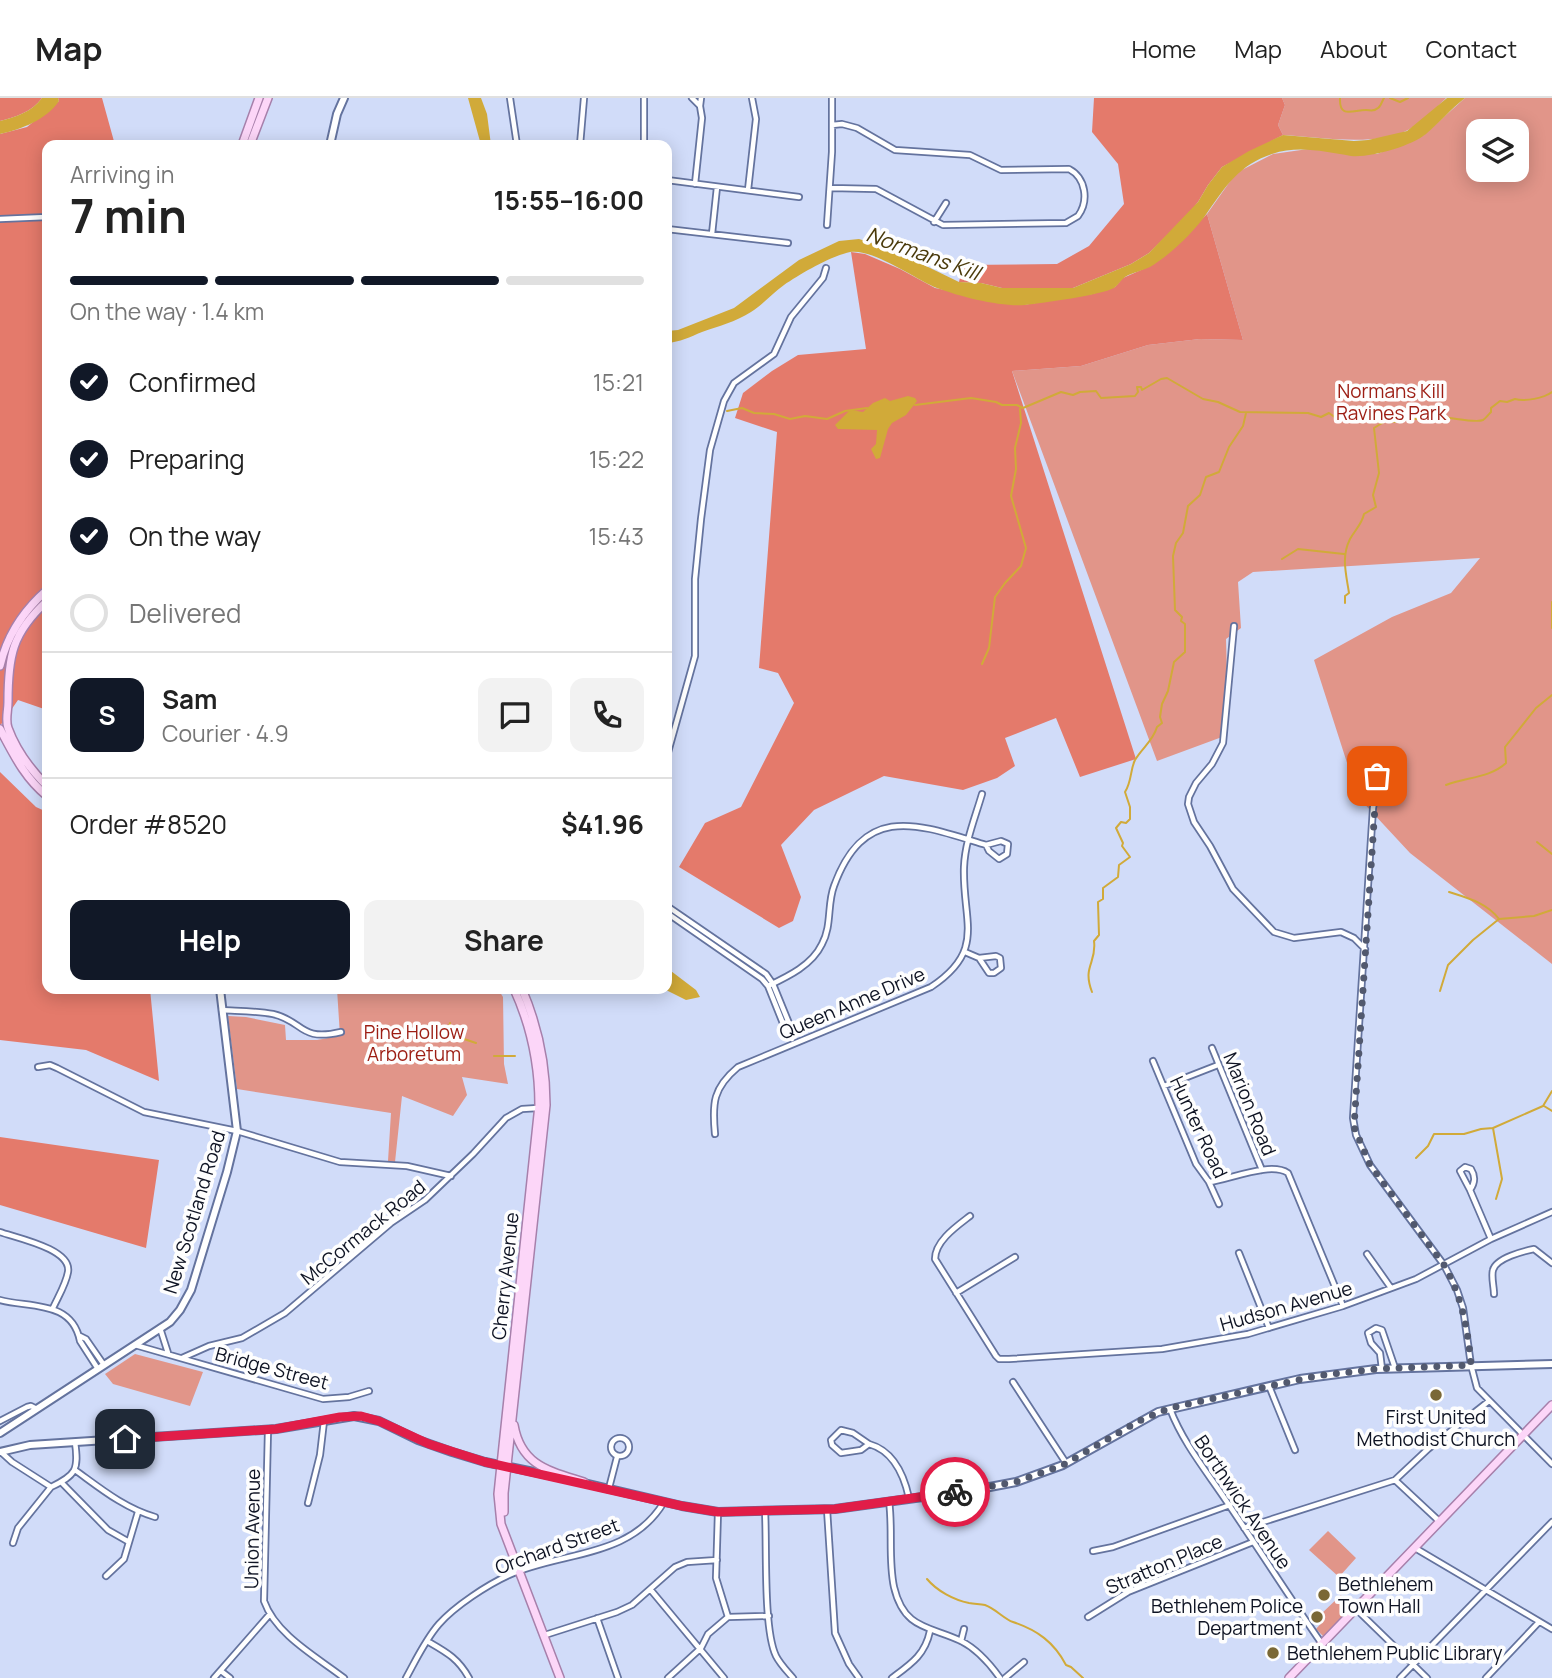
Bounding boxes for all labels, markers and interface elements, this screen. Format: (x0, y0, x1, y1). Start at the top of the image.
text: Map (35, 26, 103, 71)
text: Home (1131, 32, 1196, 65)
text: Map (1234, 32, 1282, 65)
text: About (1320, 32, 1388, 65)
text: Contact (1426, 32, 1517, 65)
map controls (1466, 119, 1529, 182)
button: layers (1466, 119, 1529, 182)
text: Arriving in (70, 158, 175, 190)
text: 15:55–16:00 (493, 182, 644, 218)
text: 7 min (70, 184, 187, 247)
water label: Normans Kill (863, 220, 987, 288)
text: On the way · 1.4 km (70, 295, 264, 327)
icon: check (70, 363, 108, 401)
text: Confirmed (129, 364, 256, 400)
text: 15:21 (593, 366, 644, 398)
park label: Normans Kill Ravines Park (1336, 378, 1447, 426)
icon: check (70, 440, 108, 478)
text: Preparing (129, 441, 245, 477)
text: 15:22 (589, 443, 644, 475)
icon: check (70, 517, 108, 555)
text: On the way (129, 518, 261, 554)
text: 15:43 (589, 520, 644, 552)
text: Delivered (129, 595, 241, 631)
button: chat (478, 678, 552, 752)
button: phone (570, 678, 644, 752)
text: Sam (162, 681, 217, 717)
text: S (98, 697, 116, 733)
text: Courier · 4.9 (162, 717, 289, 749)
pin (1347, 746, 1407, 806)
icon: bag (1358, 757, 1396, 795)
text: Order #8520 (70, 806, 227, 842)
text: $41.96 (561, 806, 644, 842)
button: Help (70, 900, 350, 980)
button: Share (364, 900, 644, 980)
street label: Queen Anne Drive (775, 961, 929, 1045)
park label: Pine Hollow Arboretum (364, 1019, 465, 1067)
street label: Marion Road (1217, 1049, 1283, 1159)
street label: Hunter Road (1164, 1072, 1234, 1182)
street label: New Scotland Road (157, 1127, 231, 1297)
street label: McCormack Road (295, 1174, 431, 1290)
street label: Cherry Avenue (485, 1211, 525, 1341)
street label: Hudson Avenue (1217, 1275, 1355, 1337)
street label: Bridge Street (213, 1340, 331, 1396)
marker: First United Methodist Church (1428, 1387, 1444, 1403)
place label: First United Methodist Church (1357, 1404, 1515, 1452)
pin (95, 1409, 155, 1469)
icon: home (106, 1420, 144, 1458)
street label: Borthwick Avenue (1188, 1430, 1298, 1574)
courier (920, 1457, 990, 1527)
street label: Union Avenue (238, 1469, 266, 1589)
icon: bike (936, 1473, 974, 1511)
street label: Orchard Street (491, 1512, 623, 1580)
street label: Stratton Place (1102, 1528, 1226, 1600)
place label: Bethlehem Town Hall (1338, 1571, 1433, 1619)
marker: Bethlehem Town Hall (1316, 1587, 1332, 1603)
place label: Bethlehem Police Department (1151, 1593, 1303, 1641)
marker: Bethlehem Police Department (1309, 1609, 1325, 1625)
place label: Bethlehem Public Library (1287, 1640, 1503, 1666)
marker: Bethlehem Public Library (1265, 1645, 1281, 1661)

